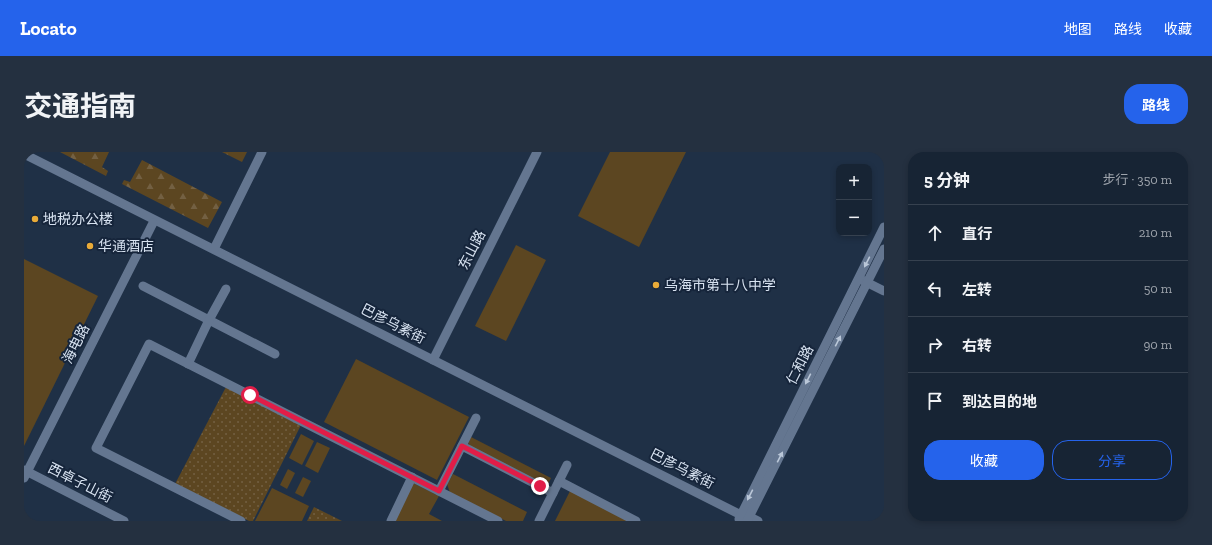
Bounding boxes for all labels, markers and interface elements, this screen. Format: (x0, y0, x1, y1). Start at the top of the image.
text: Locato (20, 17, 77, 40)
text: 地图 (1064, 21, 1092, 38)
text: 路线 (1114, 21, 1142, 38)
text: 收藏 (1164, 21, 1192, 38)
button: 路线 (1124, 84, 1188, 124)
text: 交通指南 (24, 90, 136, 123)
map controls (836, 164, 872, 236)
button: + (836, 164, 872, 200)
text: 5 分钟 (924, 170, 970, 190)
text: 步行 · 350 m (1103, 172, 1172, 187)
button: − (836, 200, 872, 236)
place label: 地税办公楼 (43, 211, 113, 228)
marker: 地税办公楼 (30, 214, 40, 224)
icon: ahead (924, 222, 946, 244)
text: 直行 (962, 225, 992, 243)
text: 210 m (1139, 225, 1172, 240)
street label: 东山路 (455, 227, 489, 273)
place label: 华通酒店 (98, 238, 154, 255)
marker: 华通酒店 (85, 241, 95, 251)
one-way arrow (863, 256, 870, 268)
place label: 乌海市第十八中学 (664, 277, 776, 294)
icon: left (924, 278, 946, 300)
marker: 乌海市第十八中学 (651, 280, 661, 290)
text: 左转 (962, 281, 992, 299)
text: 50 m (1144, 281, 1172, 296)
street label: 巴彦乌素街 (358, 301, 428, 347)
street label: 海电路 (59, 321, 93, 367)
icon: right (924, 334, 946, 356)
one-way arrow (835, 335, 841, 346)
text: 右转 (962, 337, 992, 355)
text: 90 m (1143, 337, 1172, 352)
street label: 仁和路 (783, 342, 817, 388)
one-way arrow (805, 373, 812, 384)
route start (241, 386, 259, 404)
icon: arrive (924, 390, 946, 412)
text: 到达目的地 (962, 393, 1037, 411)
button: 收藏 (924, 440, 1044, 480)
button: 分享 (1052, 440, 1172, 480)
street label: 巴彦乌素街 (647, 446, 717, 492)
one-way arrow (777, 451, 783, 462)
street label: 西卓子山街 (45, 460, 115, 506)
route end (531, 477, 549, 495)
one-way arrow (747, 489, 753, 501)

